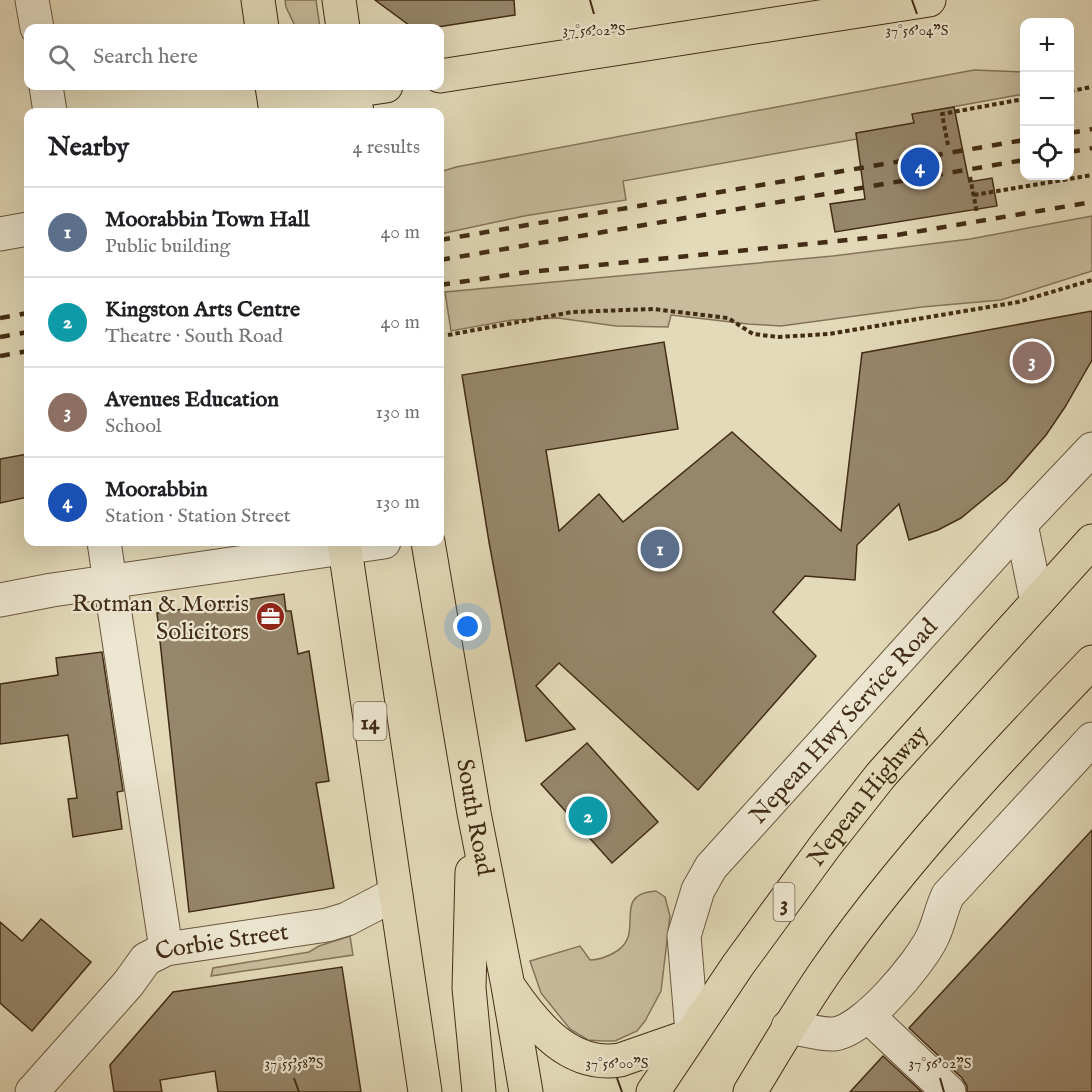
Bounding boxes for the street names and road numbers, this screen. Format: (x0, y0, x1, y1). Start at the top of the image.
street label: Nepean Hwy Service Road (743, 612, 945, 831)
road number: 14 (354, 702, 386, 740)
street label: Nepean Highway (801, 719, 935, 873)
street label: South Road (448, 756, 500, 878)
road number: 3 (774, 883, 794, 921)
street label: Corbie Street (150, 917, 290, 969)

